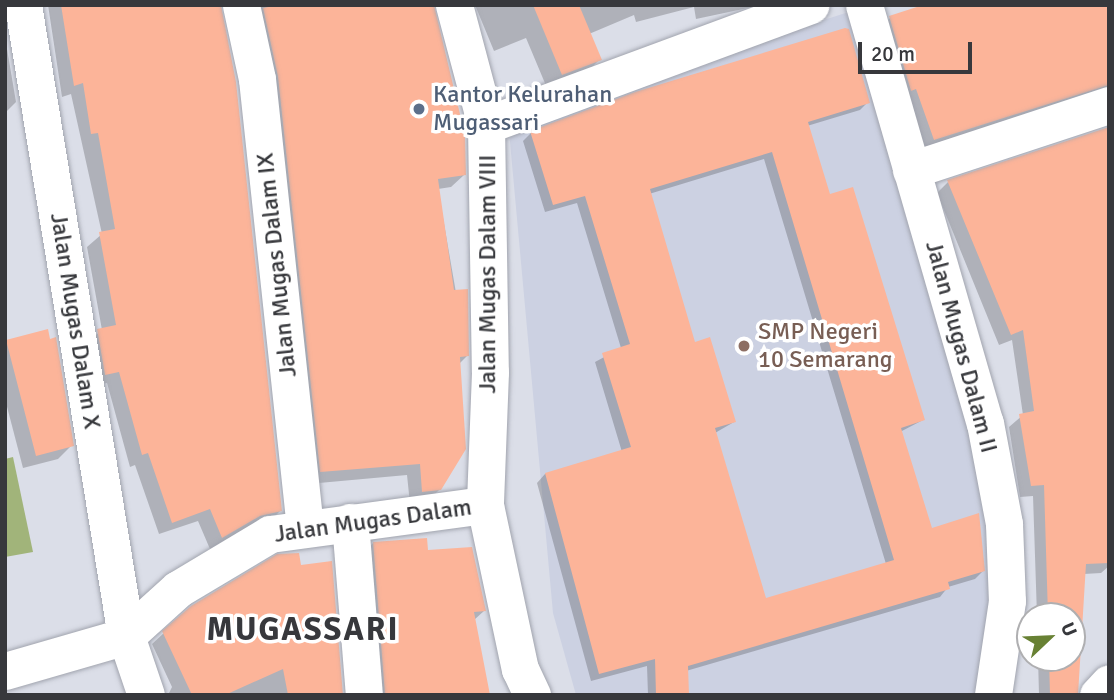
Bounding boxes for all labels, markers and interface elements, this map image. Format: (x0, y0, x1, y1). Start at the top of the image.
scale bar (862, 28, 976, 72)
text: 20 m (871, 41, 915, 67)
place label: Kantor Kelurahan Mugassari (433, 81, 612, 137)
marker: Kantor Kelurahan Mugassari (411, 101, 427, 117)
street label: Jalan Mugas Dalam IX (251, 151, 303, 379)
street label: Jalan Mugas Dalam VIII (474, 154, 502, 394)
street label: Jalan Mugas Dalam X (44, 211, 106, 431)
street label: Jalan Mugas Dalam II (919, 238, 1003, 456)
place label: SMP Negeri 10 Semarang (758, 318, 892, 374)
marker: SMP Negeri 10 Semarang (736, 338, 752, 354)
street label: Jalan Mugas Dalam (272, 493, 474, 549)
north arrow (1016, 602, 1086, 672)
district label: MUGASSARI (208, 611, 398, 649)
text: U (1055, 619, 1082, 640)

